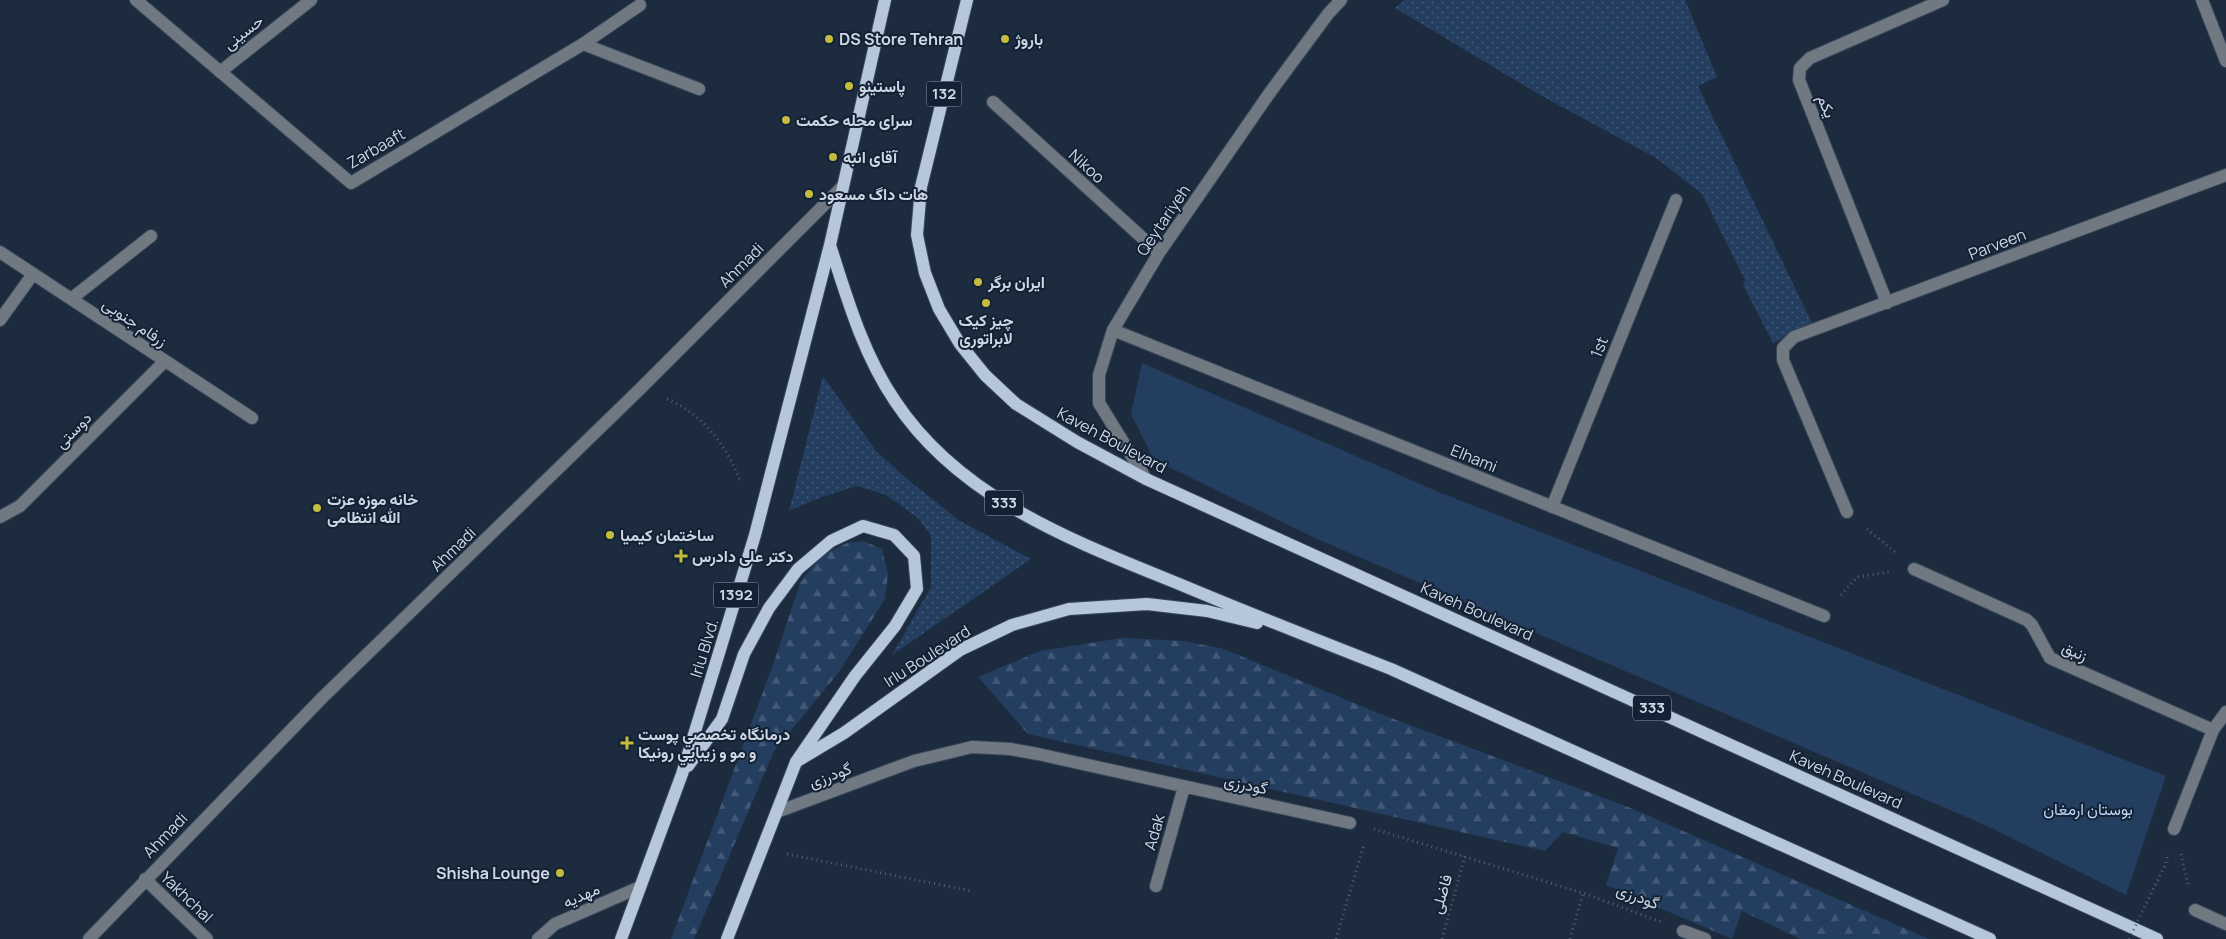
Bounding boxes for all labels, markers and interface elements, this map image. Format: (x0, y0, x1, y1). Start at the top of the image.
street label: حسینی (218, 9, 268, 55)
place label: DS Store Tehran (839, 28, 963, 50)
place label: باروژ (1014, 28, 1043, 50)
marker: DS Store Tehran (823, 33, 835, 45)
marker: باروژ (999, 33, 1011, 45)
place label: پاستینو (859, 75, 905, 98)
marker: پاستینو (843, 80, 855, 92)
road number: 132 (926, 82, 962, 106)
street label: یکم (1812, 91, 1842, 121)
place label: سرای محله حکمت (796, 109, 913, 131)
marker: سرای محله حکمت (780, 114, 792, 126)
street label: Zarbaaft (343, 123, 409, 173)
street label: Nikoo (1064, 144, 1110, 188)
place label: آقای انبه (843, 146, 899, 168)
marker: آقای انبه (827, 151, 839, 163)
street label: Qeytariyeh (1131, 180, 1195, 260)
place label: هات داگ مسعود (819, 183, 928, 205)
marker: هات داگ مسعود (803, 188, 815, 200)
street label: Parveen (1965, 223, 2029, 265)
street label: Ahmadi (714, 238, 768, 292)
place label: ایران برگر (987, 271, 1045, 293)
marker: ایران برگر (972, 276, 984, 288)
street label: زرفام جنوبی (98, 292, 172, 352)
marker: چیز کیک لابراتوری (980, 297, 992, 309)
place label: چیز کیک لابراتوری (958, 309, 1014, 349)
street label: 1st (1585, 333, 1613, 361)
street label: Kaveh Boulevard (1053, 402, 1171, 478)
street label: دوستی (50, 407, 96, 453)
street label: Elhami (1447, 439, 1501, 477)
place label: خانه موزه عزت الله انتظامی (327, 488, 418, 528)
road number: 333 (985, 490, 1023, 516)
marker: خانه موزه عزت الله انتظامی (311, 502, 323, 514)
street label: Ahmadi (425, 522, 481, 576)
place label: ساختمان کیمیا (620, 524, 714, 546)
marker: ساختمان کیمیا (604, 529, 616, 541)
place label: دکتر علی دادرس (692, 545, 794, 567)
marker: دکتر علی دادرس (674, 549, 688, 563)
street label: Kaveh Boulevard (1417, 576, 1537, 646)
road number: 1392 (714, 582, 758, 608)
street label: Irlu Blvd. (685, 616, 723, 680)
street label: Irlu Boulevard (879, 620, 975, 692)
street label: زنبق (2059, 636, 2091, 666)
road number: 333 (1633, 696, 1671, 720)
place label: درمانگاه تخصصي پوست و مو و زيبايي رونيكا (638, 723, 790, 766)
marker: درمانگاه تخصصي پوست و مو و زيبايي رونيكا (620, 736, 634, 750)
street label: Kaveh Boulevard (1786, 744, 1906, 814)
street label: گودرزی (806, 757, 854, 793)
street label: گودرزی (1222, 769, 1270, 799)
park label: بوستان ارمغان (2043, 798, 2133, 820)
street label: Ahmadi (138, 807, 192, 863)
street label: Adak (1138, 810, 1170, 853)
place label: Shisha Lounge (436, 862, 550, 884)
street label: Yakhchal (156, 867, 218, 927)
marker: Shisha Lounge (554, 867, 566, 879)
street label: فاضلی (1425, 872, 1457, 916)
street label: مهدیه (559, 877, 603, 913)
street label: گودرزی (1614, 878, 1662, 914)

